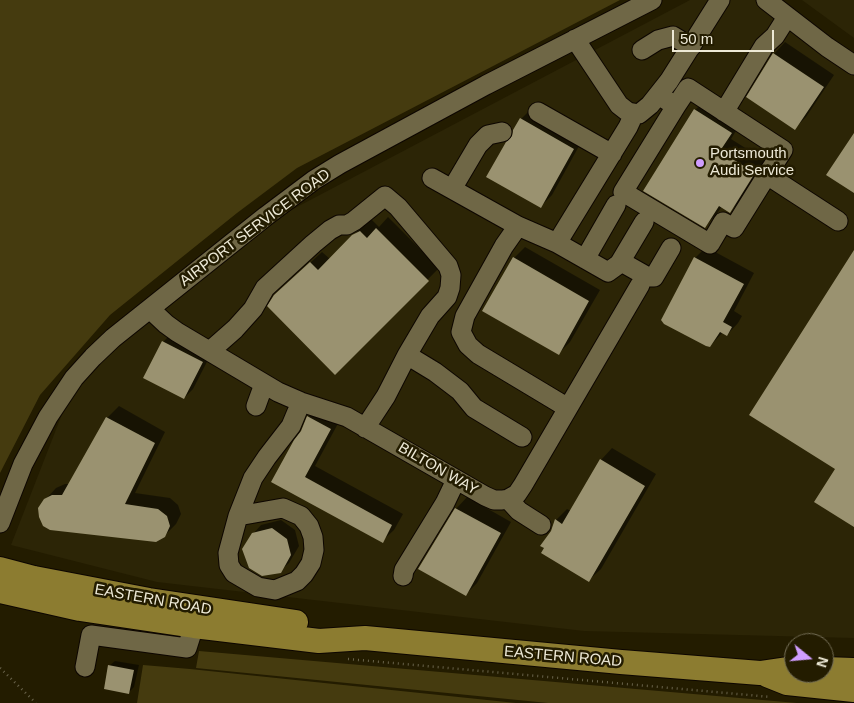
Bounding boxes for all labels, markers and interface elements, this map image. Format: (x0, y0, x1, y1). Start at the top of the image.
scale bar (674, 20, 776, 52)
text: 50 m (680, 30, 713, 47)
place label: Portsmouth Audi Service (710, 145, 794, 180)
marker: Portsmouth Audi Service (694, 157, 706, 169)
street label: AIRPORT SERVICE ROAD (176, 166, 334, 290)
street label: BILTON WAY (395, 439, 481, 499)
street label: EASTERN ROAD (93, 581, 213, 619)
north arrow (784, 633, 834, 683)
street label: EASTERN ROAD (503, 643, 623, 671)
text: N (813, 655, 832, 669)

